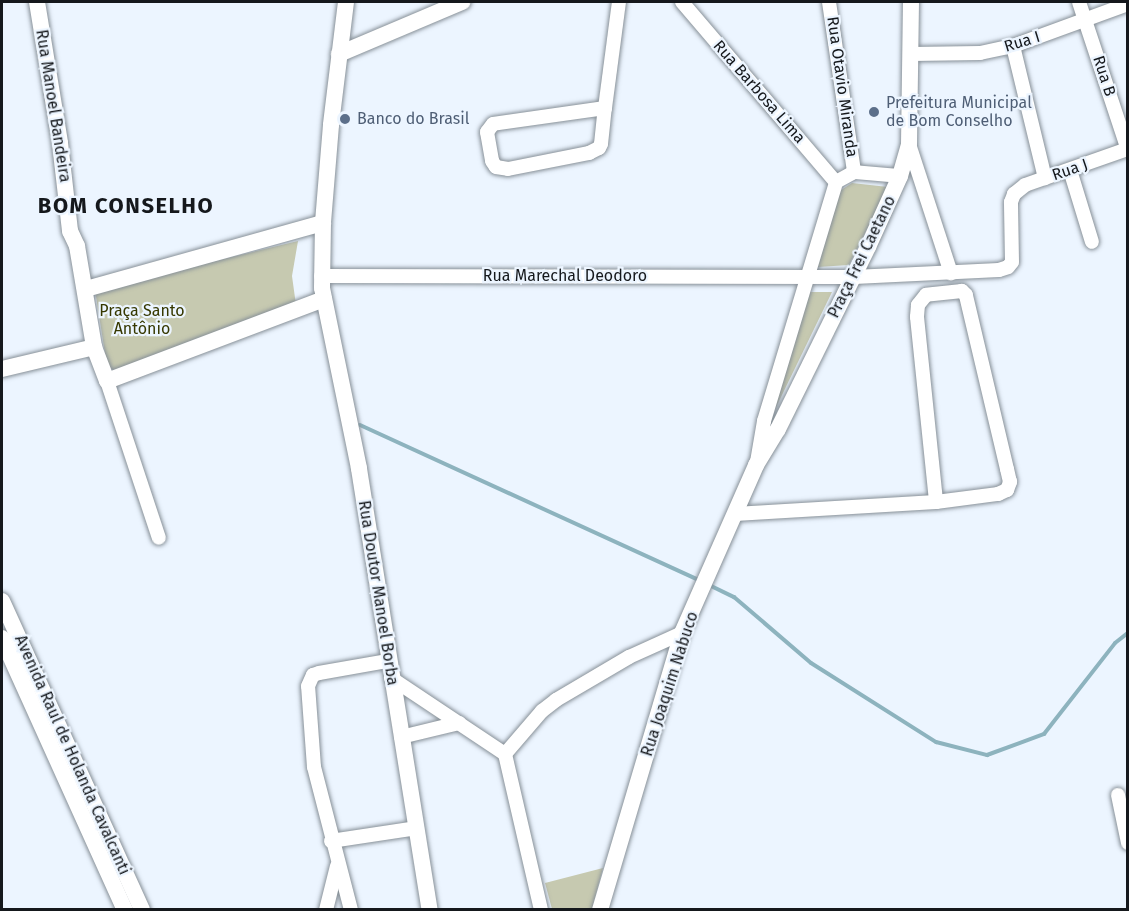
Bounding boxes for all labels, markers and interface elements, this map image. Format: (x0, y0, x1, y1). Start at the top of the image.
street label: Rua Otavio Miranda (823, 15, 861, 159)
street label: Rua I (1002, 27, 1042, 57)
street label: Rua Manoel Bandeira (31, 28, 75, 184)
street label: Rua Barbosa Lima (709, 36, 809, 148)
street label: Rua B (1088, 53, 1120, 99)
place label: Prefeitura Municipal de Bom Conselho (886, 93, 1032, 131)
marker: Prefeitura Municipal de Bom Conselho (867, 105, 881, 119)
place label: Banco do Brasil (357, 109, 469, 129)
marker: Banco do Brasil (338, 112, 352, 126)
street label: Rua J (1049, 155, 1091, 185)
district label: BOM CONSELHO (38, 193, 214, 219)
street label: Praça Frei Caetano (824, 193, 900, 321)
street label: Rua Marechal Deodoro (483, 266, 647, 286)
park label: Praça Santo Antônio (99, 301, 185, 339)
street label: Rua Doutor Manoel Borba (354, 499, 402, 687)
street label: Rua Joaquim Nabuco (638, 609, 702, 759)
street label: Avenida Raul de Holanda Cavalcanti (10, 632, 134, 878)

